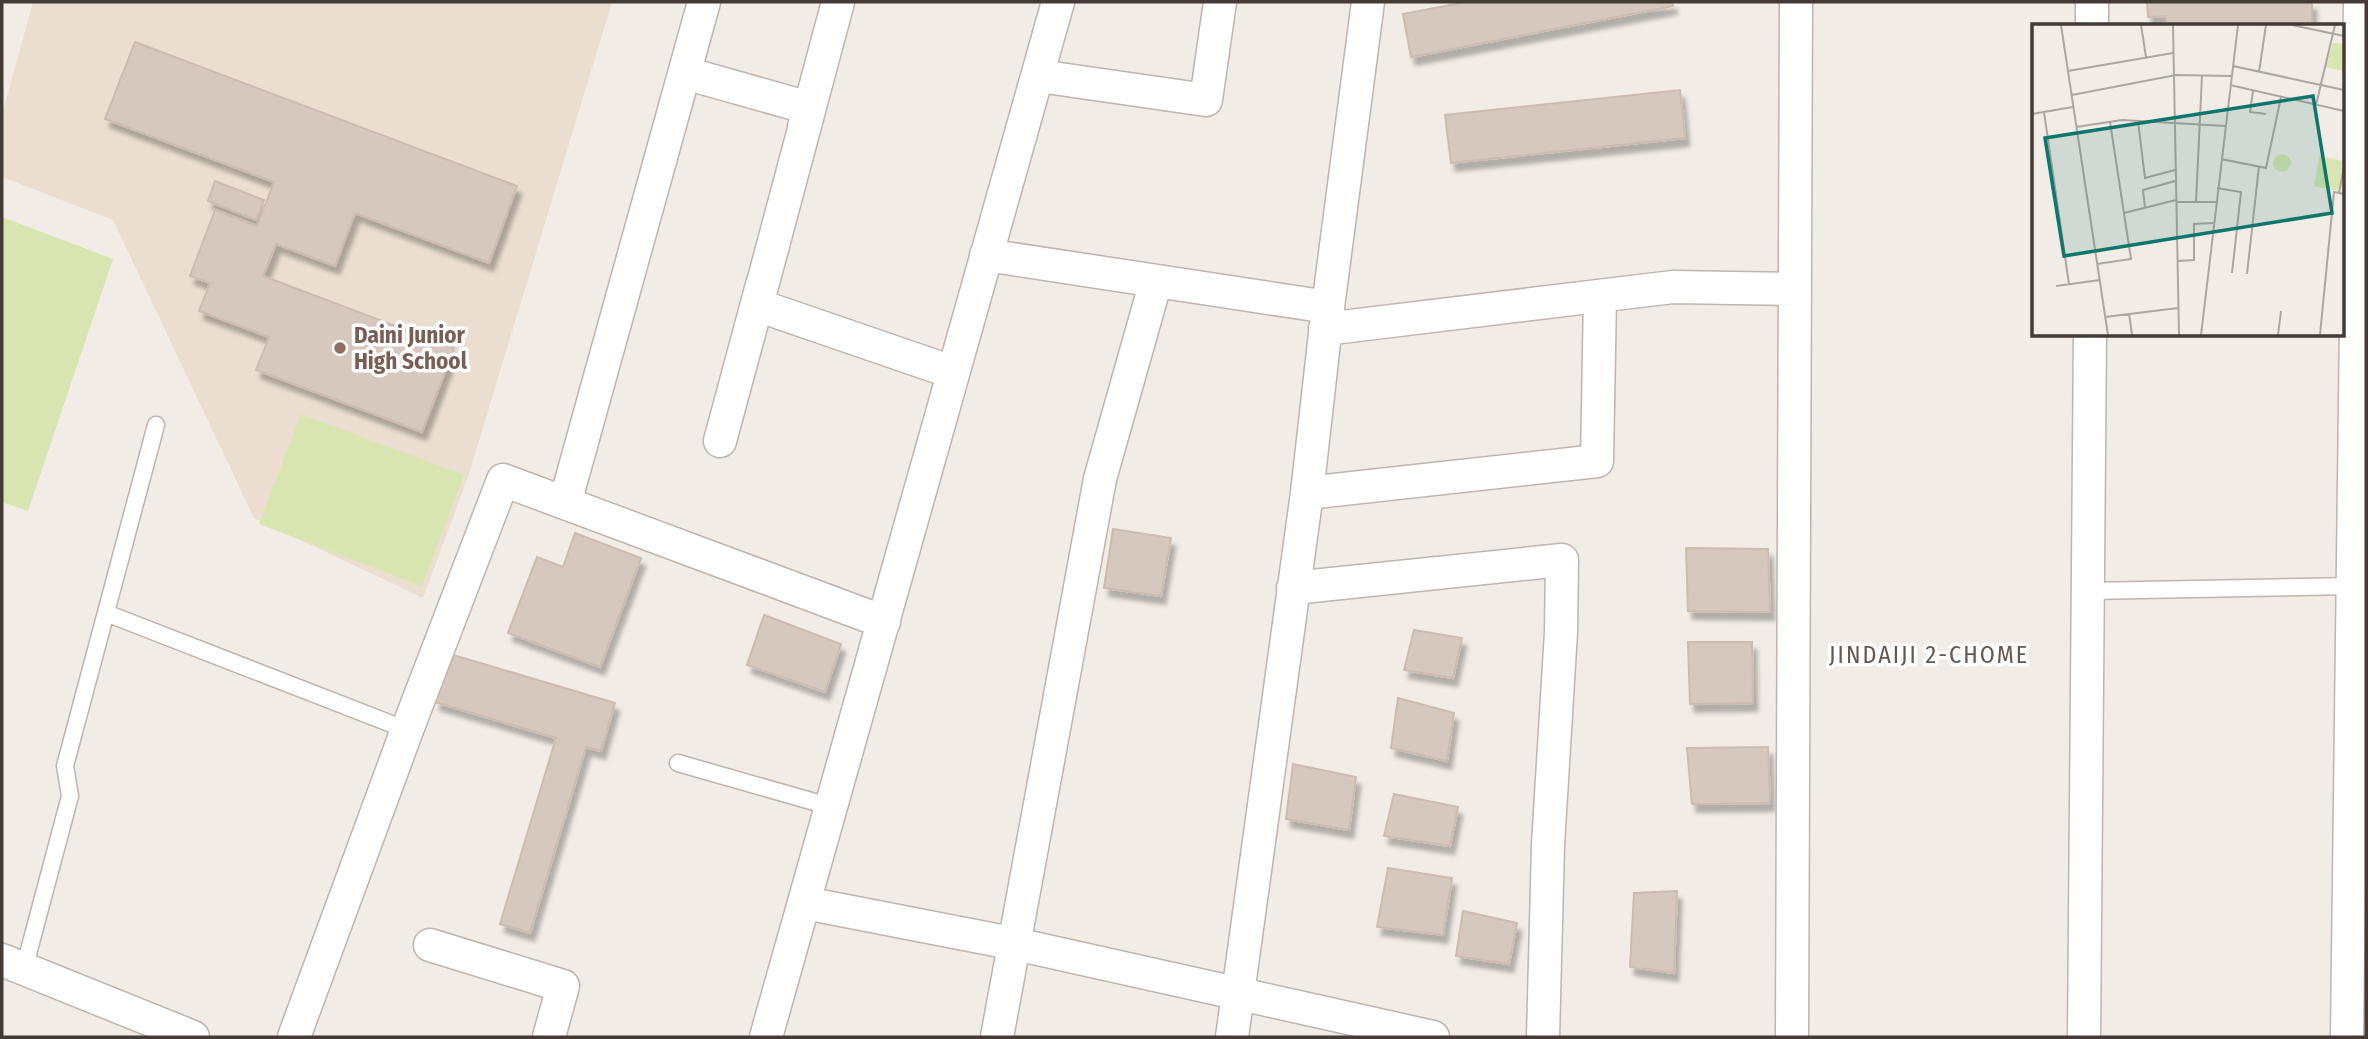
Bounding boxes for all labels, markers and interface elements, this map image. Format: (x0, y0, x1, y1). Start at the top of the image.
inset map (2032, 24, 2344, 336)
place label: Daini Junior High School (354, 321, 468, 375)
marker: Daini Junior High School (332, 340, 348, 356)
district label: JINDAIJI 2-CHOME (1829, 641, 2029, 669)

